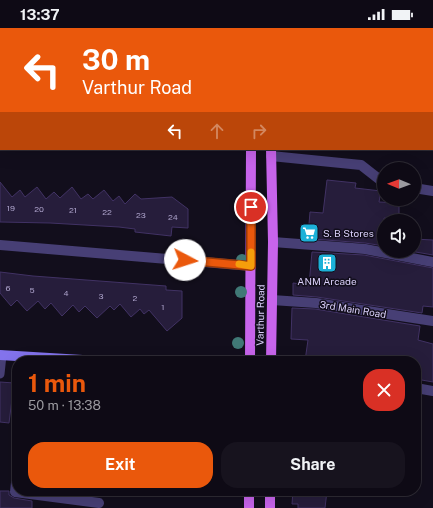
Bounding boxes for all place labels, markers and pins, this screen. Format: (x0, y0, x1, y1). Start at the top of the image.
pin (234, 190, 268, 224)
supermarket icon: S. B Stores (298, 222, 320, 244)
place label: S. B Stores (323, 227, 374, 239)
building icon: ANM Arcade (316, 252, 338, 274)
place label: ANM Arcade (297, 275, 357, 287)

